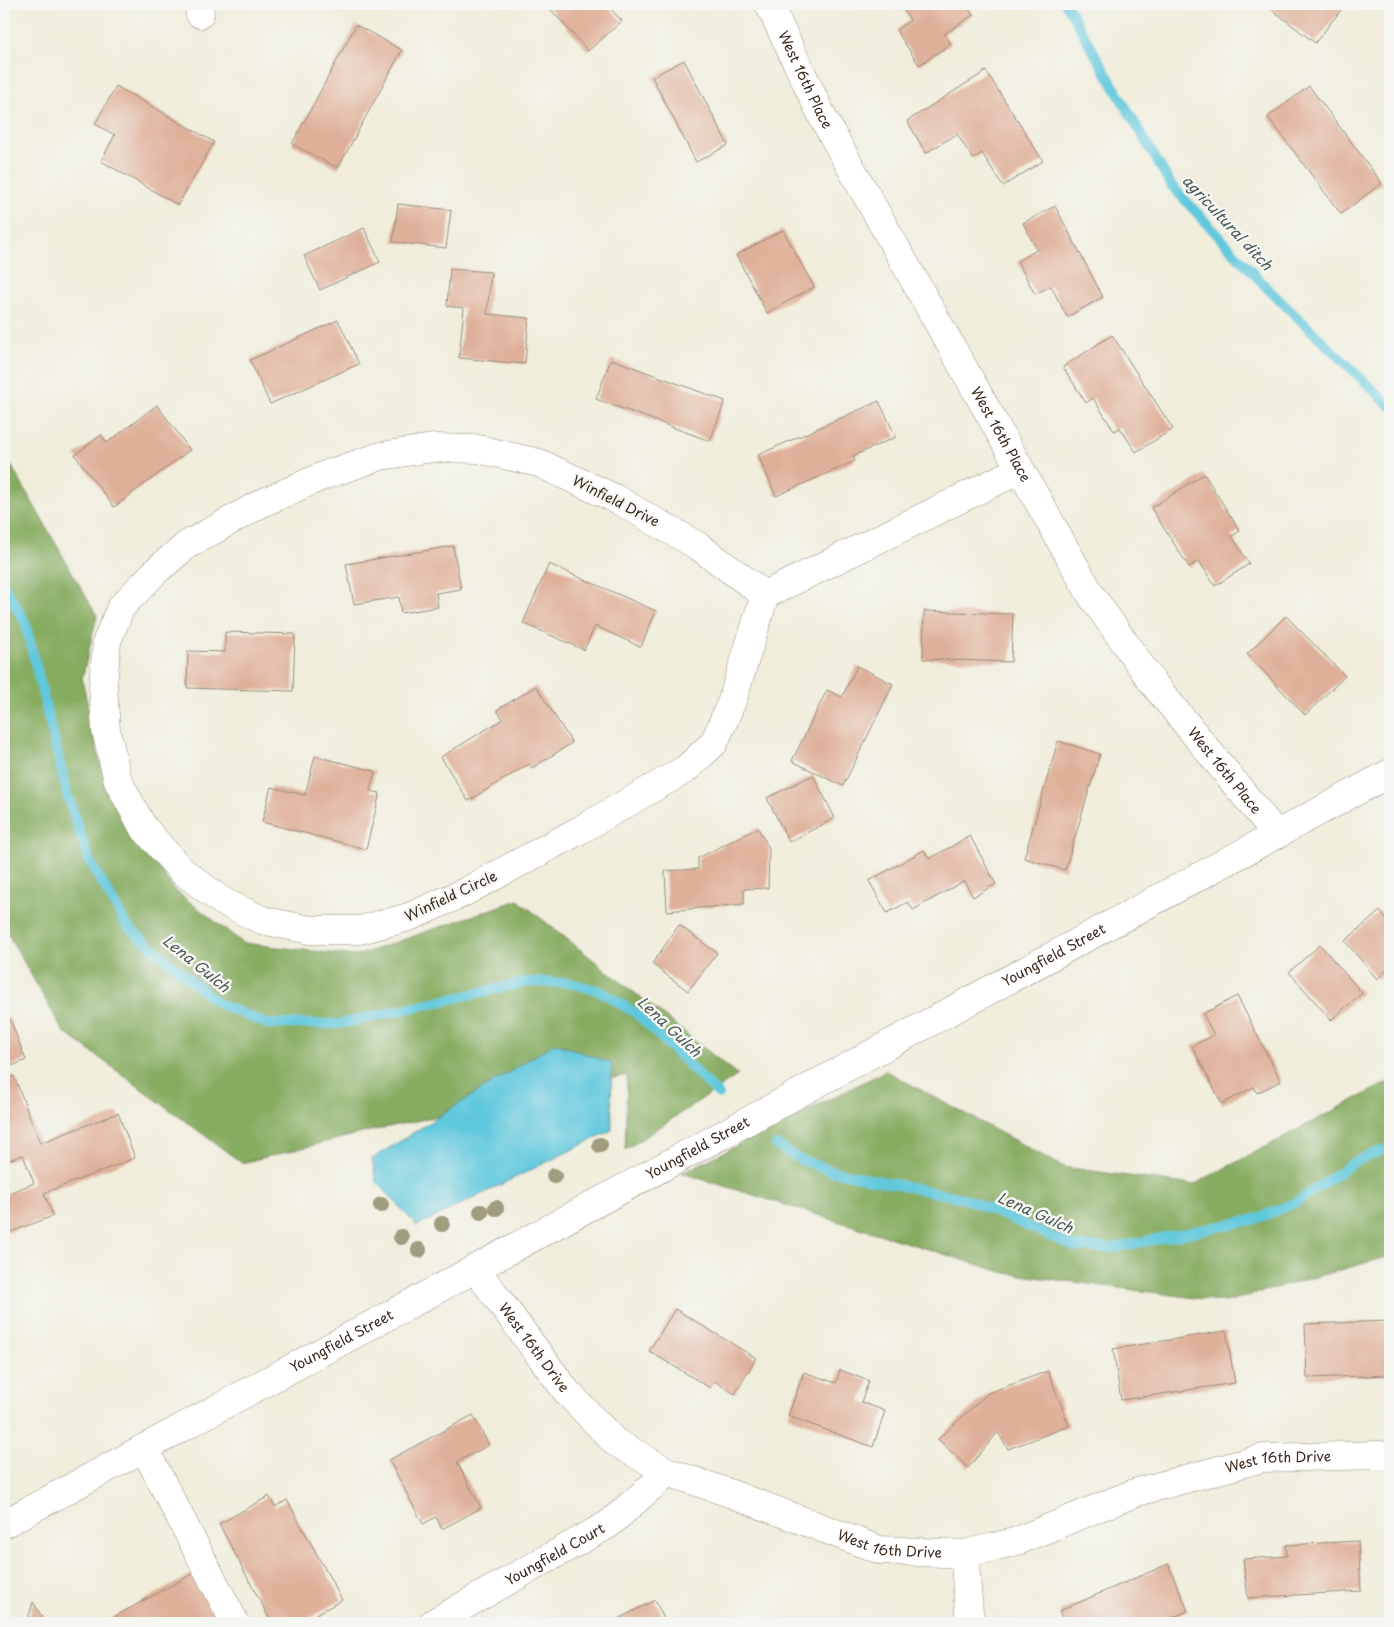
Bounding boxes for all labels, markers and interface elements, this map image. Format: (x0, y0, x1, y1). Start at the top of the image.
street label: West 16th Place (773, 27, 838, 133)
water label: agricultural ditch (1178, 169, 1279, 275)
street label: West 16th Place (966, 383, 1036, 486)
street label: Winfield Drive (569, 470, 663, 532)
street label: West 16th Place (1183, 722, 1267, 818)
street label: Winfield Circle (401, 865, 501, 926)
street label: Youngfield Street (998, 918, 1109, 991)
water label: Lena Gulch (158, 929, 236, 997)
water label: Lena Gulch (633, 990, 707, 1062)
street label: Youngfield Street (642, 1111, 753, 1184)
water label: Lena Gulch (994, 1185, 1077, 1239)
street label: West 16th Drive (494, 1298, 575, 1396)
street label: Youngfield Street (286, 1304, 397, 1377)
street label: West 16th Drive (1223, 1445, 1331, 1478)
street label: Youngfield Court (501, 1517, 609, 1590)
street label: West 16th Drive (834, 1524, 942, 1563)

